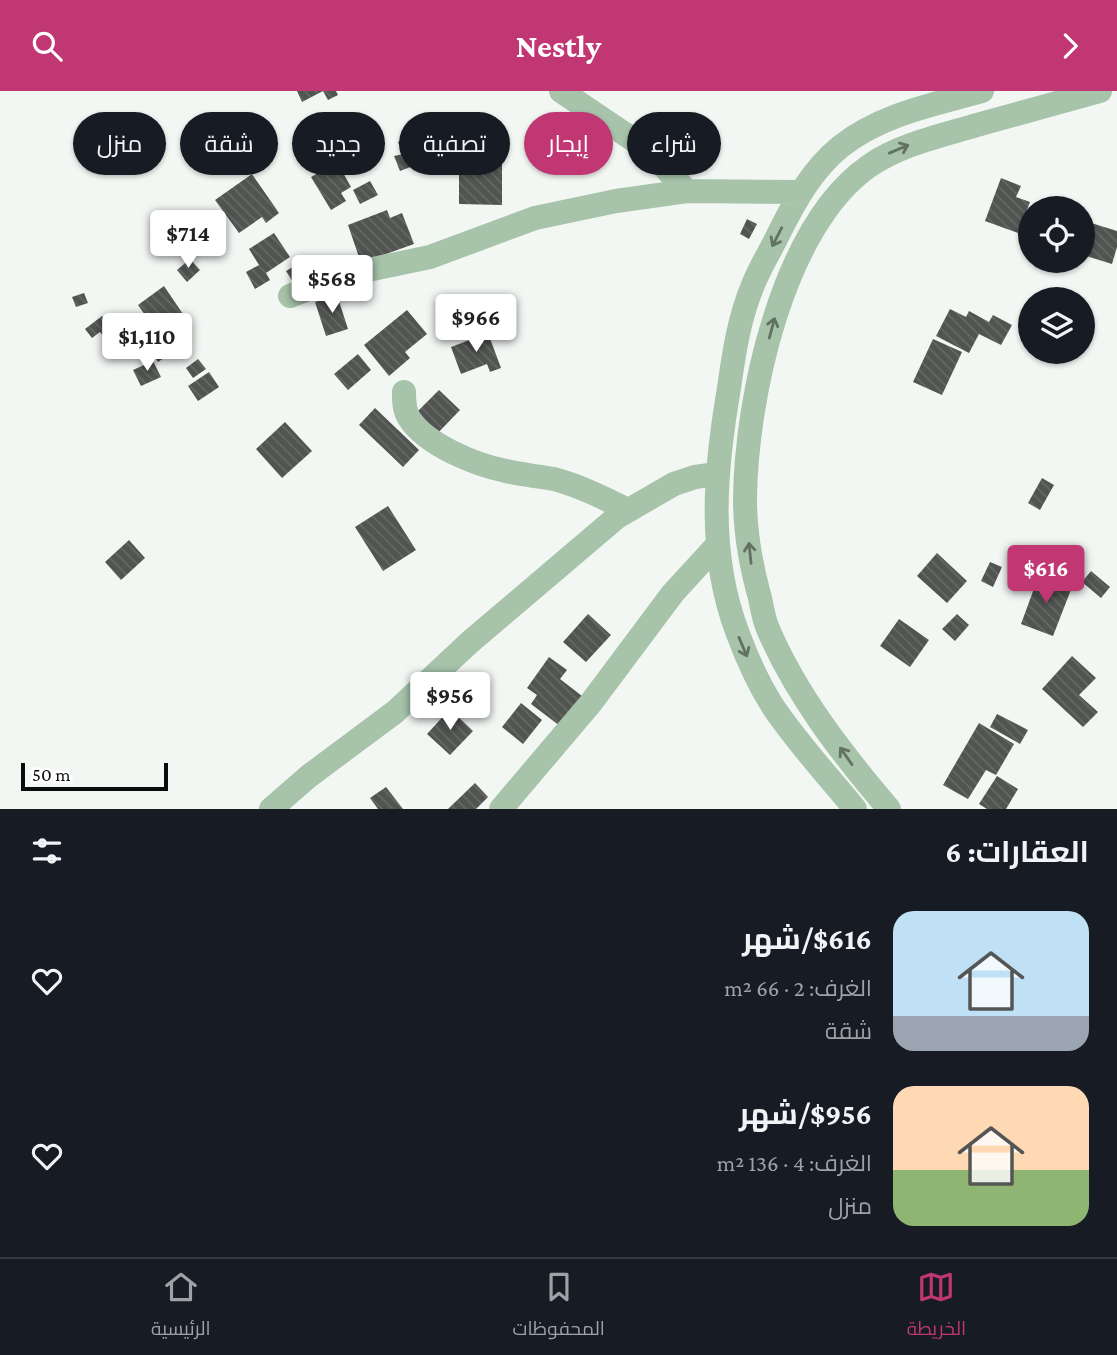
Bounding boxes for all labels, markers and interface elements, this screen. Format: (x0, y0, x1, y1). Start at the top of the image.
icon: search (28, 27, 66, 65)
icon: forward (1051, 27, 1089, 65)
text: Nestly (516, 28, 601, 64)
chip: منزل (73, 112, 166, 175)
chip: شقة (180, 112, 278, 175)
chip: جديد (292, 112, 385, 175)
chip: تصفية (399, 112, 510, 175)
chip: إيجار (524, 112, 613, 175)
chip: شراء (627, 112, 721, 175)
one-way arrow (888, 142, 909, 155)
map controls (1018, 196, 1095, 364)
button: locate (1018, 196, 1095, 273)
pin: $714 (147, 211, 229, 270)
text: $714 (166, 220, 210, 246)
one-way arrow (770, 226, 784, 247)
pin: $568 (291, 255, 373, 315)
text: $568 (308, 265, 356, 291)
button: layers (1018, 287, 1095, 364)
pin: $966 (435, 295, 517, 354)
text: $966 (451, 304, 501, 330)
pin: $1,110 (90, 313, 204, 373)
one-way arrow (766, 317, 779, 340)
text: $1,110 (118, 323, 176, 349)
one-way arrow (743, 542, 756, 565)
pin: $616 (1005, 545, 1087, 605)
text: $616 (1023, 555, 1069, 581)
one-way arrow (737, 635, 750, 657)
pin: $956 (409, 673, 491, 732)
text: $956 (426, 682, 474, 708)
one-way arrow (839, 747, 853, 766)
scale bar (21, 760, 168, 792)
text: 50 m (32, 764, 71, 785)
icon: filters (28, 832, 66, 870)
text: العقارات: 6 (945, 835, 1089, 868)
text: $616/شهر (742, 922, 872, 955)
icon: home (949, 939, 1033, 1023)
icon: heart (28, 962, 66, 1000)
text: الغرف: 2 · 66 m² (724, 975, 872, 1001)
text: شقة (825, 1018, 872, 1044)
text: $956/شهر (739, 1097, 872, 1130)
icon: home (949, 1114, 1033, 1198)
icon: heart (28, 1137, 66, 1175)
text: الغرف: 4 · 136 m² (717, 1150, 872, 1176)
text: منزل (828, 1193, 872, 1219)
tab: الرئيسية (151, 1268, 211, 1346)
tab: المحفوظات (512, 1268, 605, 1346)
tab: الخريطة (907, 1268, 966, 1346)

